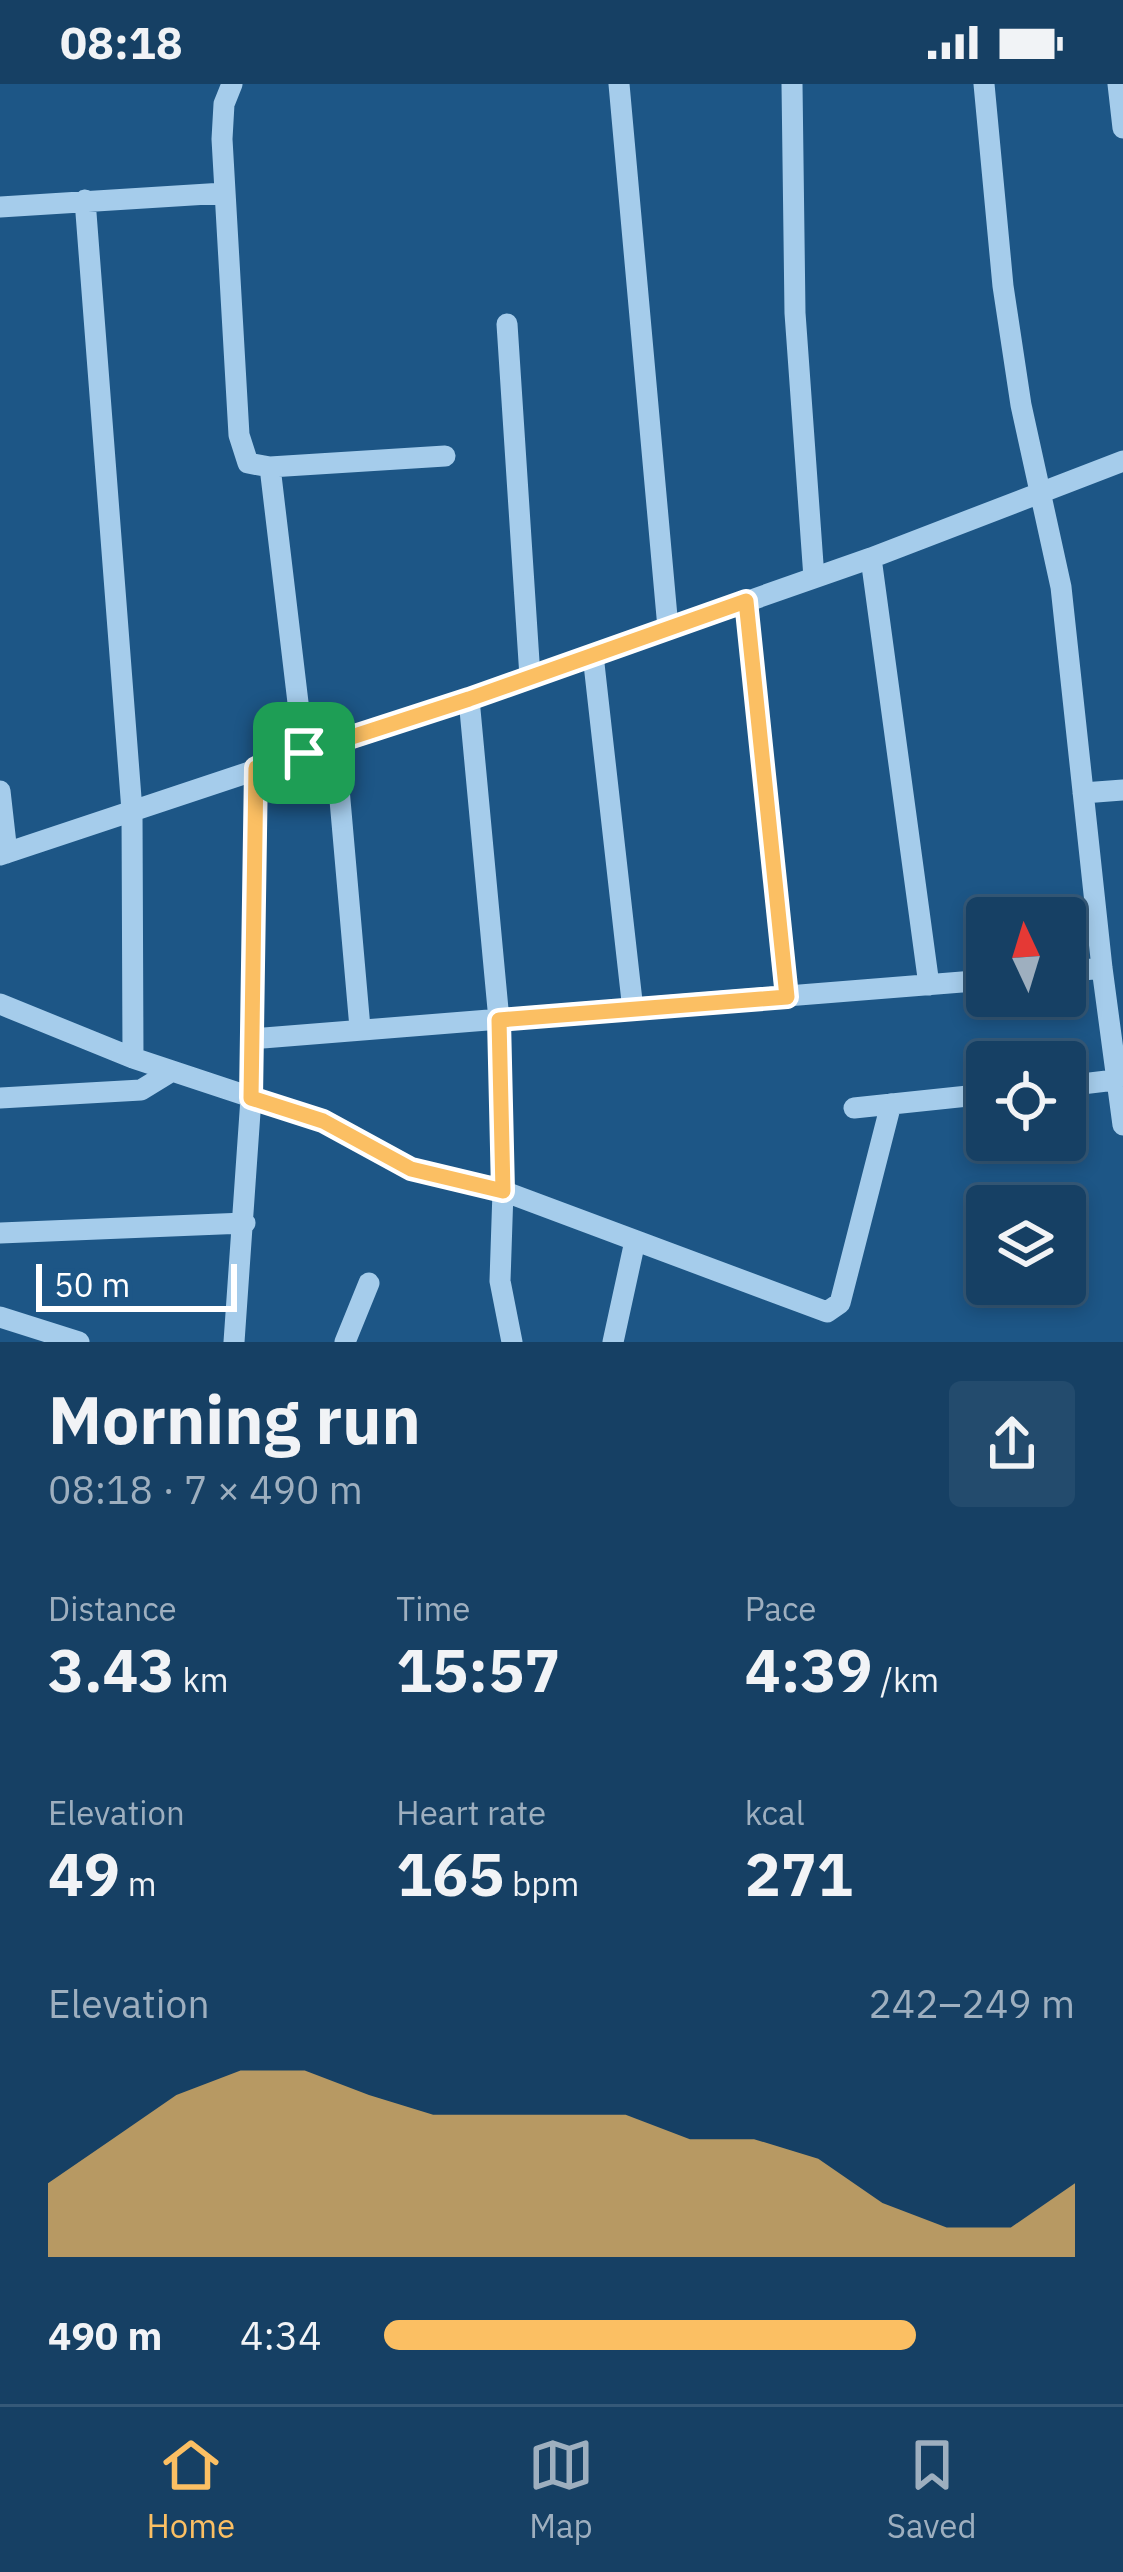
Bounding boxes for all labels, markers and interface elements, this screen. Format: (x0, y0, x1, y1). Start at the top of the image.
text: 08:18 (60, 13, 183, 71)
pin (253, 702, 355, 804)
icon: arrive (271, 720, 337, 786)
north arrow (966, 897, 1086, 1017)
map controls (966, 897, 1086, 1305)
button: locate (966, 1041, 1086, 1161)
button: layers (966, 1185, 1086, 1305)
scale bar (36, 1258, 237, 1311)
text: 50 m (54, 1263, 130, 1306)
text: Morning run (48, 1376, 421, 1462)
button: share (949, 1381, 1075, 1507)
text: 08:18 · 7 × 490 m (48, 1464, 363, 1515)
text: Distance (48, 1587, 177, 1630)
text: Time (396, 1587, 470, 1630)
text: Pace (745, 1587, 816, 1630)
text: 3.43 (48, 1630, 175, 1709)
text: 15:57 (396, 1630, 560, 1709)
text: 4:39 (745, 1630, 872, 1709)
text: km (175, 1658, 229, 1701)
text: /km (872, 1658, 939, 1701)
text: Elevation (48, 1791, 185, 1834)
text: Heart rate (396, 1791, 546, 1834)
text: kcal (745, 1791, 805, 1834)
text: 49 (48, 1834, 120, 1913)
text: 165 (396, 1834, 504, 1913)
text: 271 (745, 1834, 853, 1913)
text: m (120, 1862, 157, 1905)
text: bpm (504, 1862, 579, 1905)
text: Elevation (48, 1978, 210, 2029)
text: 242–249 m (868, 1978, 1075, 2029)
text: 490 m (48, 2310, 162, 2361)
text: 4:34 (240, 2310, 322, 2361)
tab: Home (146, 2432, 235, 2547)
tab: Map (528, 2432, 594, 2547)
tab: Saved (887, 2432, 977, 2547)

